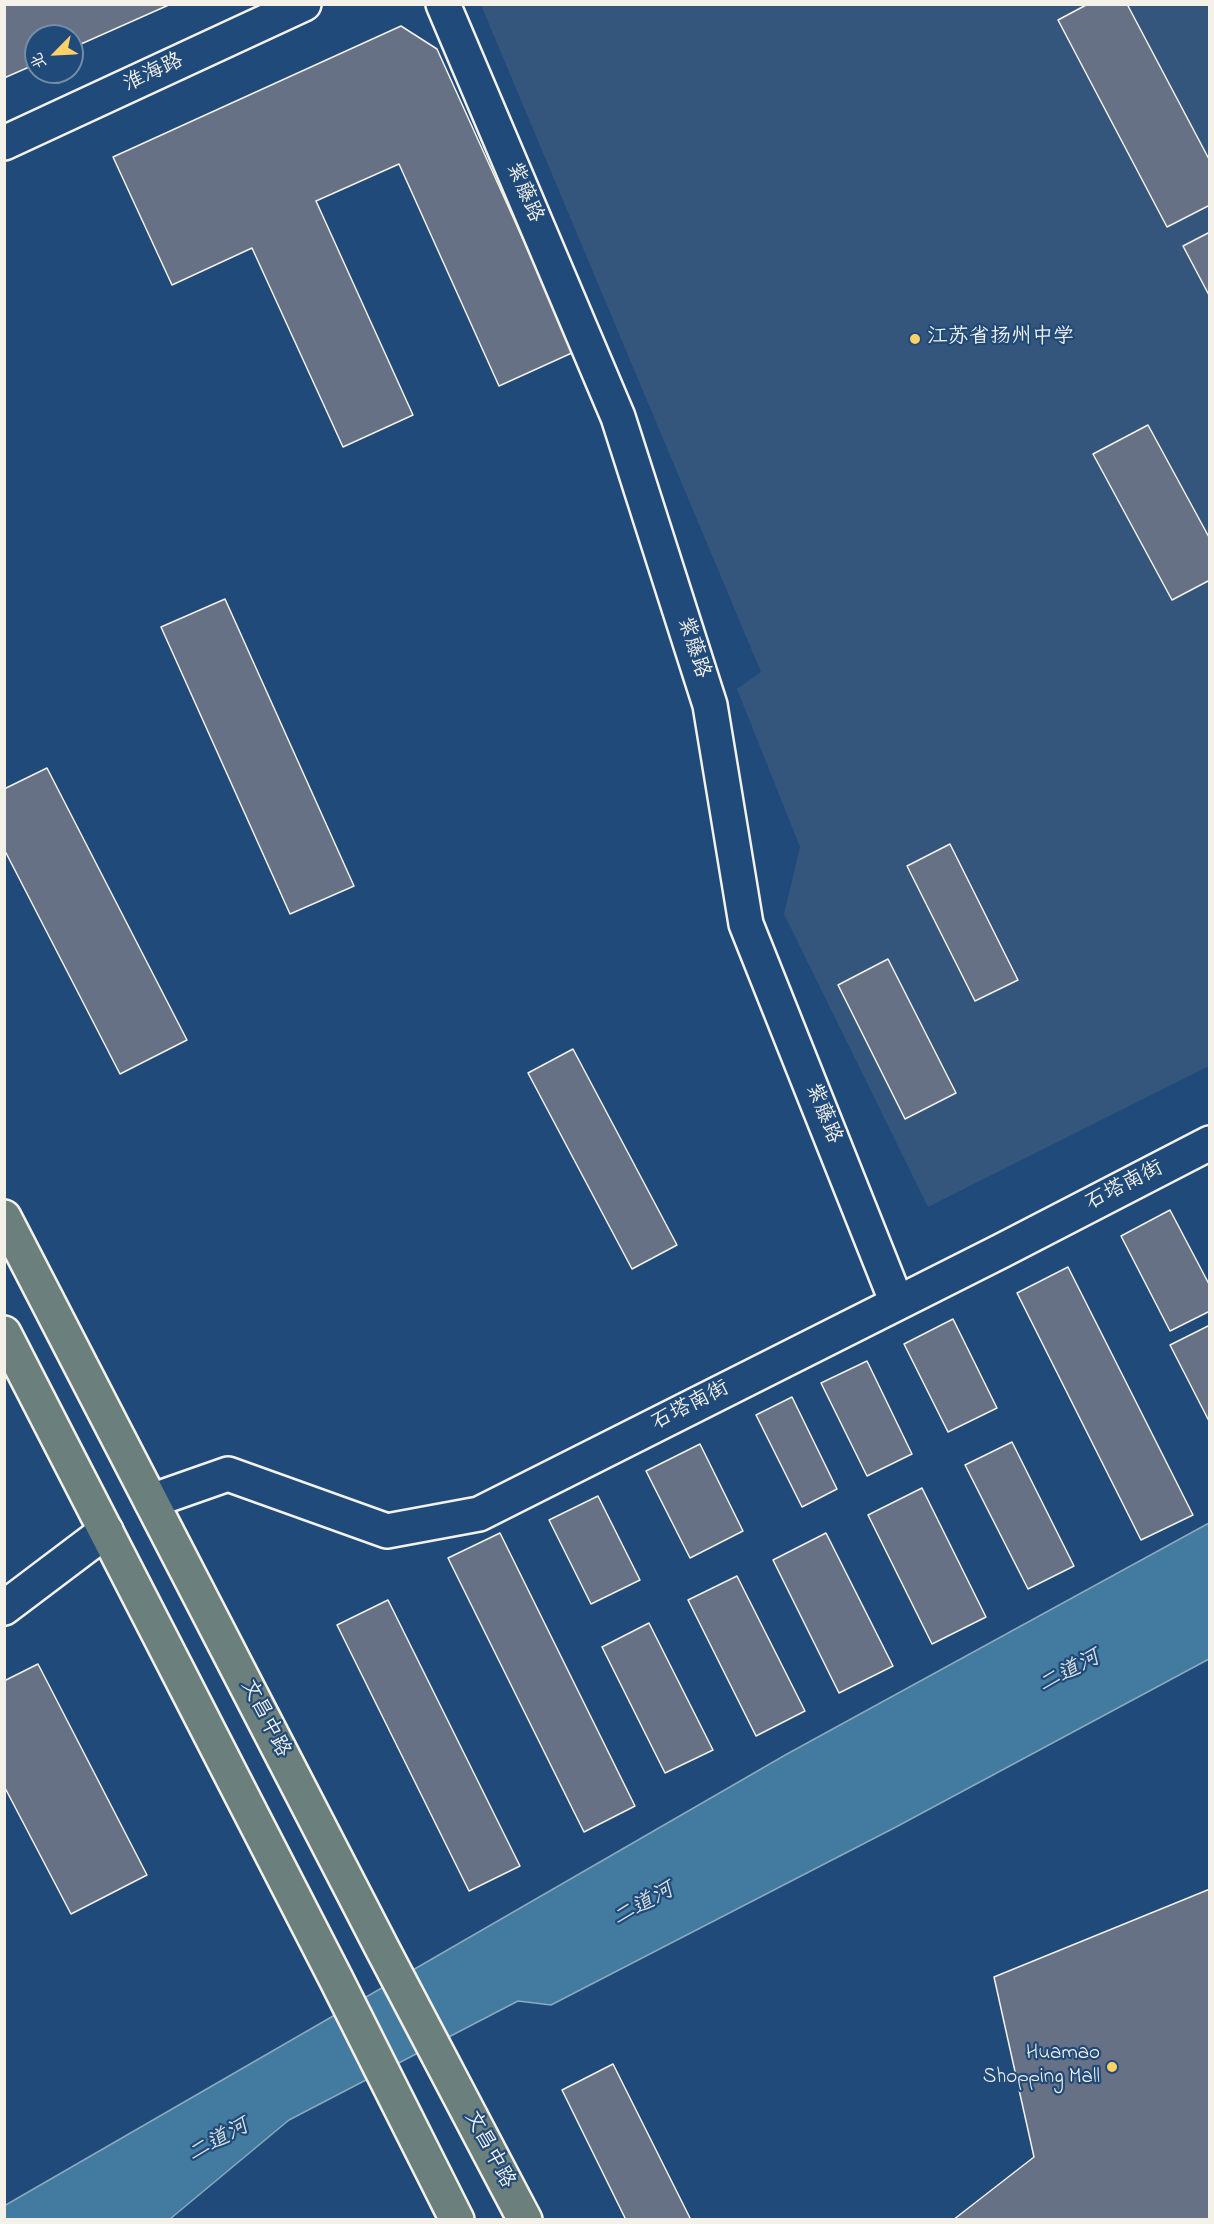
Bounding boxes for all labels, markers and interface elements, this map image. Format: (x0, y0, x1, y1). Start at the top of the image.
north arrow (24, 24, 84, 84)
text: 北 (25, 48, 54, 73)
street label: 淮海路 (120, 49, 188, 99)
street label: 紫藤路 (499, 159, 547, 227)
place label: 江苏省扬州中学 (927, 326, 1074, 352)
marker: 江苏省扬州中学 (908, 332, 922, 346)
street label: 紫藤路 (670, 614, 714, 682)
street label: 紫藤路 (799, 1080, 845, 1148)
street label: 石塔南街 (1082, 1157, 1168, 1217)
street label: 石塔南街 (648, 1377, 734, 1437)
water label: 二道河 (1035, 1646, 1105, 1700)
street label: 文昌中路 (234, 1676, 294, 1762)
water label: 二道河 (609, 1878, 679, 1934)
place label: Huamao Shopping Mall (983, 2042, 1100, 2092)
marker: Huamao Shopping Mall (1105, 2060, 1119, 2074)
street label: 文昌中路 (457, 2107, 519, 2193)
water label: 二道河 (184, 2114, 254, 2170)

